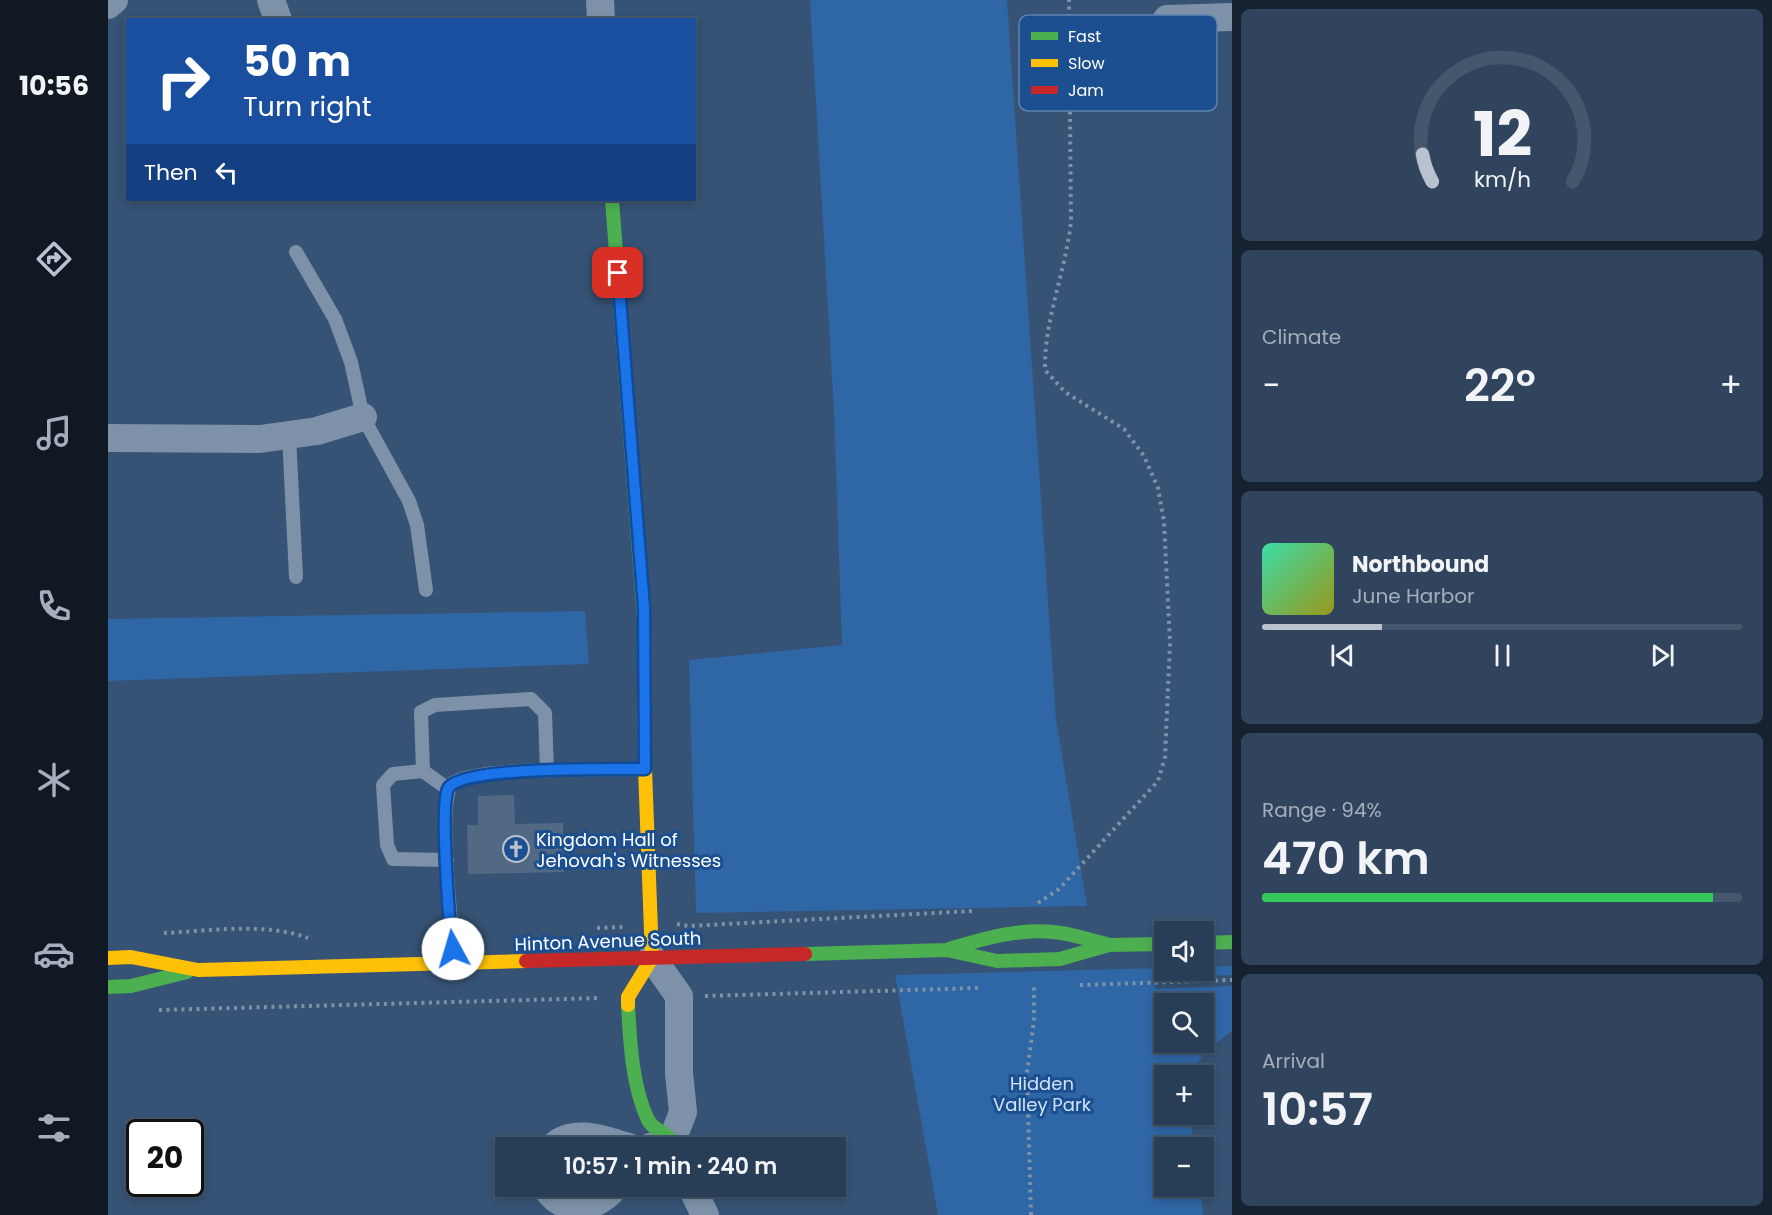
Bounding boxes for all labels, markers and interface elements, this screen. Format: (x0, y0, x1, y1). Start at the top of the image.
legend (1019, 15, 1217, 111)
text: Fast (1068, 25, 1101, 48)
text: 50 m (243, 32, 351, 91)
icon: right (144, 42, 222, 120)
text: Slow (1068, 52, 1105, 75)
text: 10:56 (19, 67, 89, 104)
text: Jam (1068, 79, 1104, 102)
text: Turn right (243, 88, 372, 125)
text: 12 (1472, 90, 1532, 178)
icon: left (210, 156, 243, 189)
text: Then (144, 157, 198, 188)
text: km/h (1473, 164, 1531, 195)
icon: directions (33, 238, 75, 280)
pin (592, 247, 643, 298)
icon: arrive (601, 256, 634, 289)
text: Climate (1262, 323, 1341, 351)
text: 22° (1464, 354, 1536, 417)
text: − (1262, 362, 1280, 409)
text: + (1719, 362, 1742, 409)
icon: music (33, 412, 75, 454)
text: Northbound (1352, 549, 1489, 580)
text: June Harbor (1352, 582, 1475, 610)
icon: phone (33, 585, 75, 627)
icon: previous (1326, 639, 1359, 672)
icon: pause (1486, 639, 1519, 672)
icon: next (1646, 639, 1679, 672)
icon: climate (33, 759, 75, 801)
text: Range · 94% (1262, 796, 1382, 824)
place label: Kingdom Hall of Jehovah's Witnesses (536, 827, 721, 873)
text: 470 km (1262, 827, 1430, 890)
church icon: Kingdom Hall of Jehovah's Witnesses (501, 834, 531, 864)
position arrow (421, 917, 485, 981)
map controls (1154, 921, 1214, 1197)
button: sound (1154, 921, 1214, 981)
street label: Hinton Avenue South (514, 925, 702, 957)
icon: car (33, 933, 75, 975)
button: search (1154, 993, 1214, 1053)
text: Arrival (1262, 1047, 1325, 1075)
button: + (1154, 1065, 1214, 1125)
park label: Hidden Valley Park (993, 1071, 1092, 1117)
text: 10:57 (1262, 1078, 1373, 1141)
icon: filters (33, 1107, 75, 1149)
speed limit sign: 20 (126, 1119, 204, 1197)
button: − (1154, 1137, 1214, 1197)
text: 10:57 · 1 min · 240 m (564, 1151, 777, 1182)

